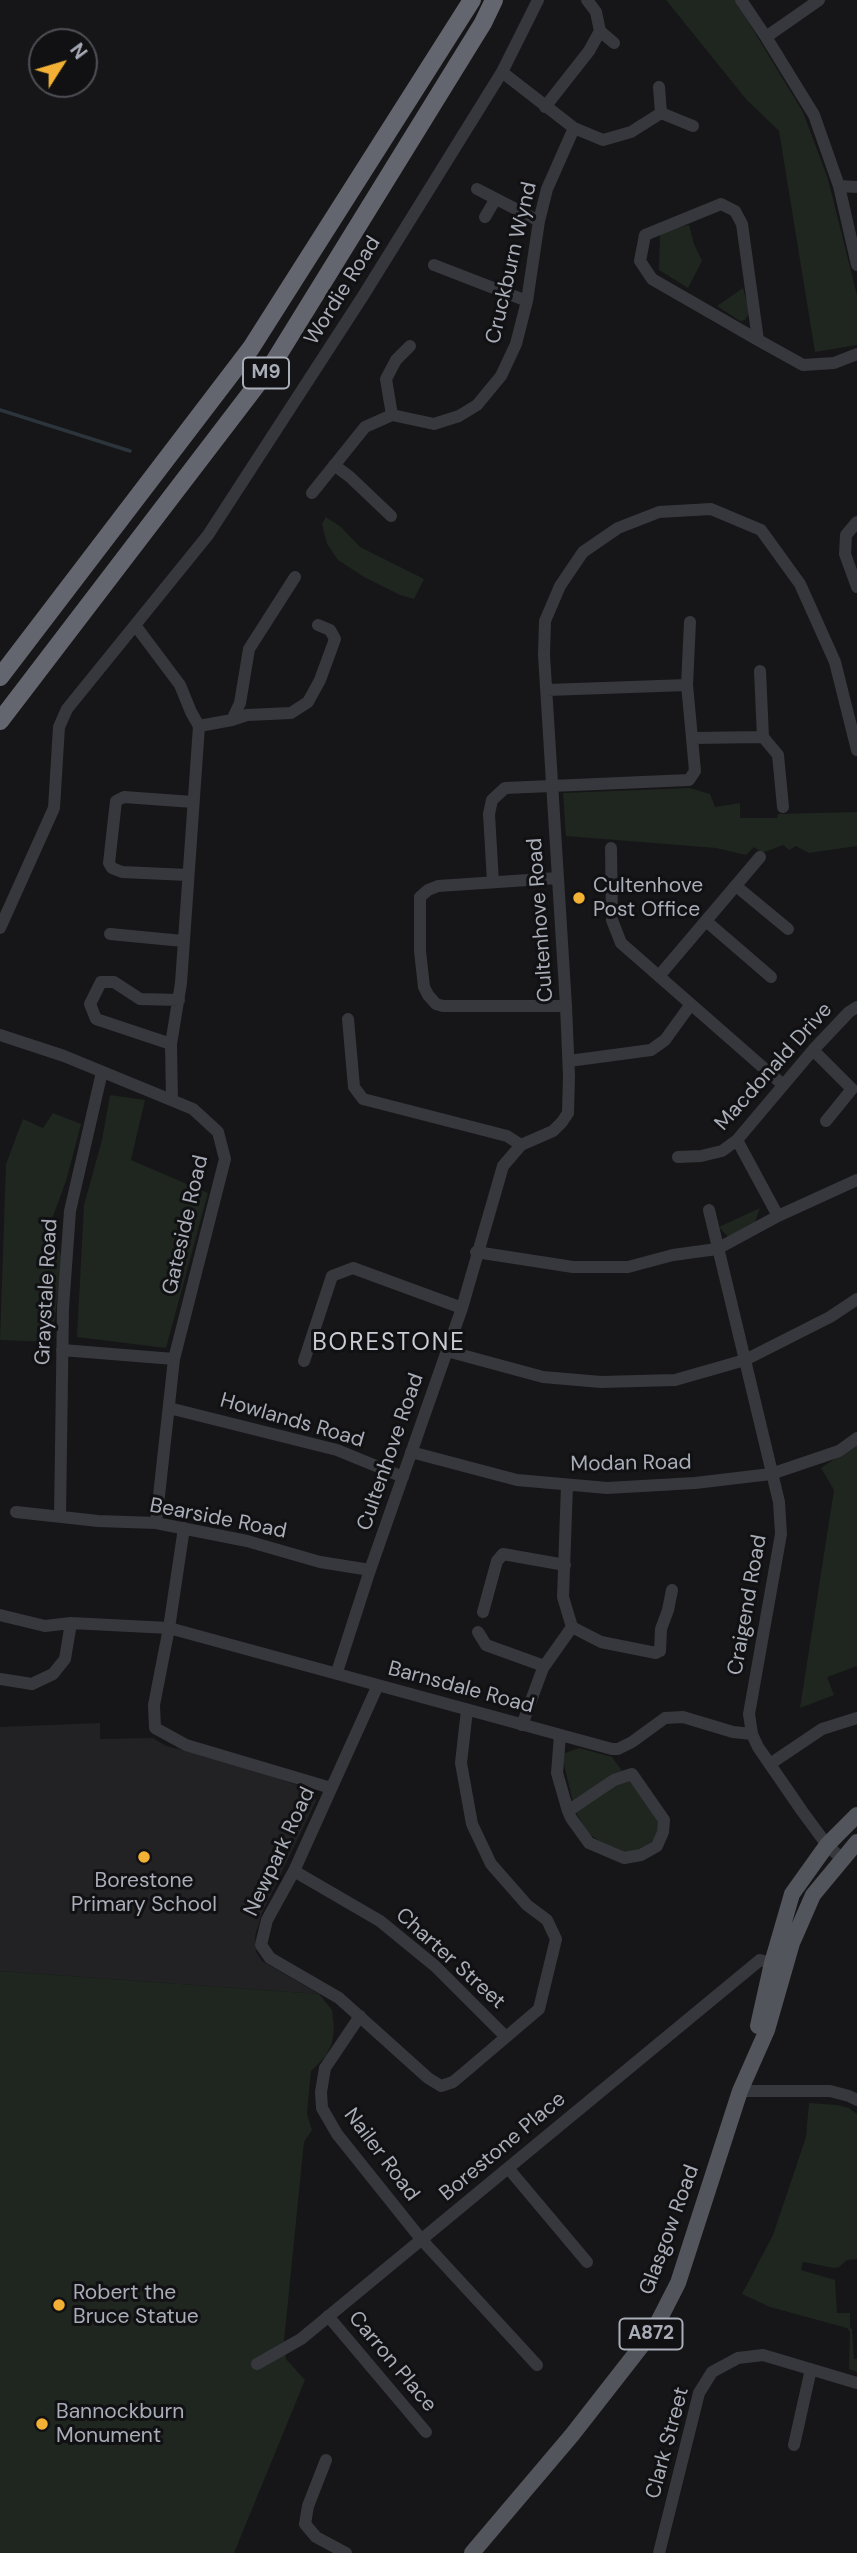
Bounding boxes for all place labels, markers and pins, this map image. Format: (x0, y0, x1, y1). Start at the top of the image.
place label: Cultenhove Post Office (593, 873, 703, 923)
marker: Cultenhove Post Office (571, 890, 587, 906)
marker: Borestone Primary School (136, 1849, 152, 1865)
place label: Borestone Primary School (71, 1868, 217, 1918)
place label: Robert the Bruce Statue (73, 2280, 199, 2330)
marker: Robert the Bruce Statue (51, 2297, 67, 2313)
place label: Bannockburn Monument (56, 2399, 184, 2449)
marker: Bannockburn Monument (34, 2416, 50, 2432)

